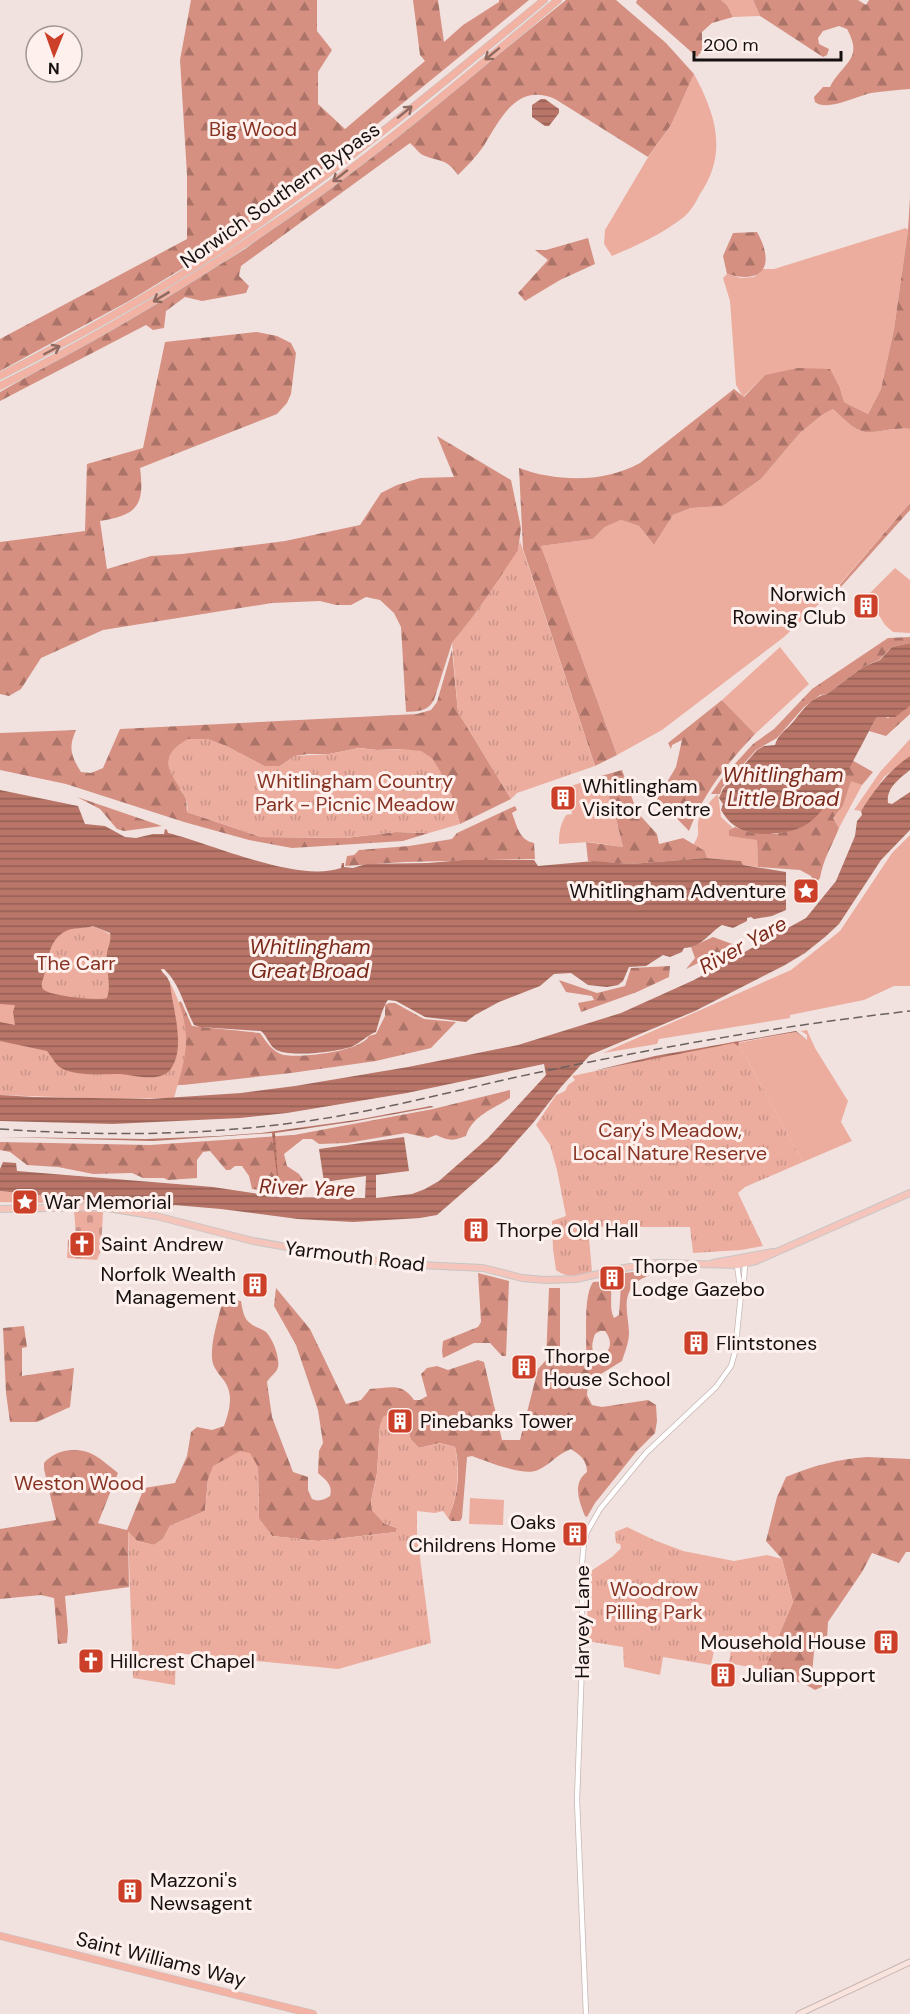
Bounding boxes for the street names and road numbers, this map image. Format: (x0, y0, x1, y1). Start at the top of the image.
street label: Norwich Southern Bypass (175, 116, 385, 274)
street label: Yarmouth Road (284, 1235, 426, 1277)
street label: Harvey Lane (569, 1565, 595, 1679)
street label: Saint Williams Way (73, 1925, 249, 1993)

